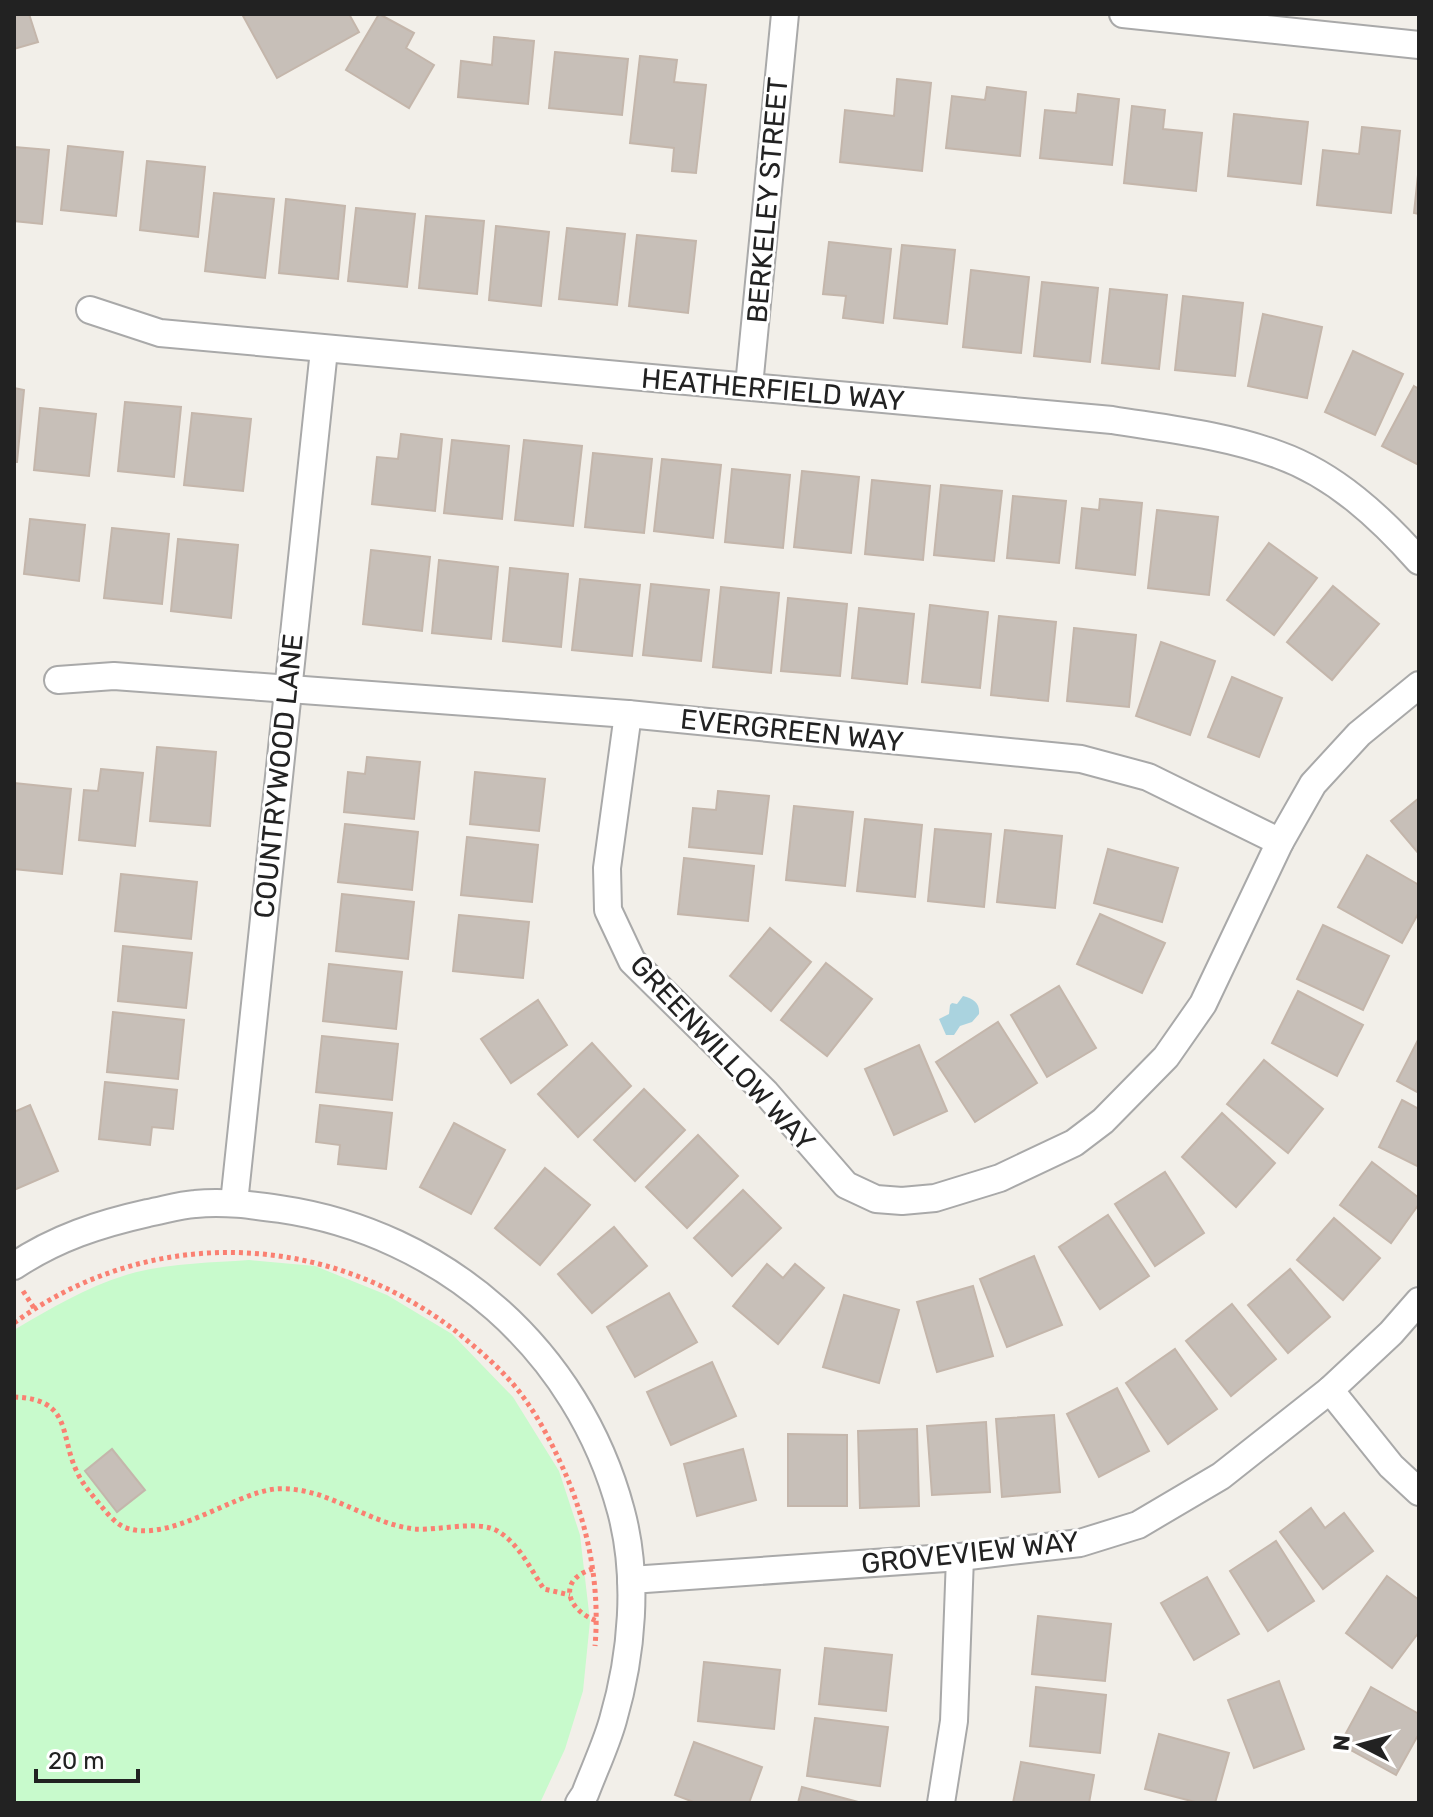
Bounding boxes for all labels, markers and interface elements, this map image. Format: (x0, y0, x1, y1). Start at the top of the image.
street label: BERKELEY STREET (740, 76, 795, 324)
street label: HEATHERFIELD WAY (640, 362, 906, 417)
street label: COUNTRYWOOD LANE (247, 632, 310, 920)
street label: EVERGREEN WAY (679, 702, 905, 759)
street label: GREENWILLOW WAY (623, 949, 822, 1158)
street label: GROVEVIEW WAY (860, 1525, 1081, 1580)
north arrow (1321, 1705, 1401, 1785)
scale bar (36, 1733, 138, 1783)
text: N (1327, 1734, 1356, 1752)
text: 20 m (48, 1747, 105, 1775)

